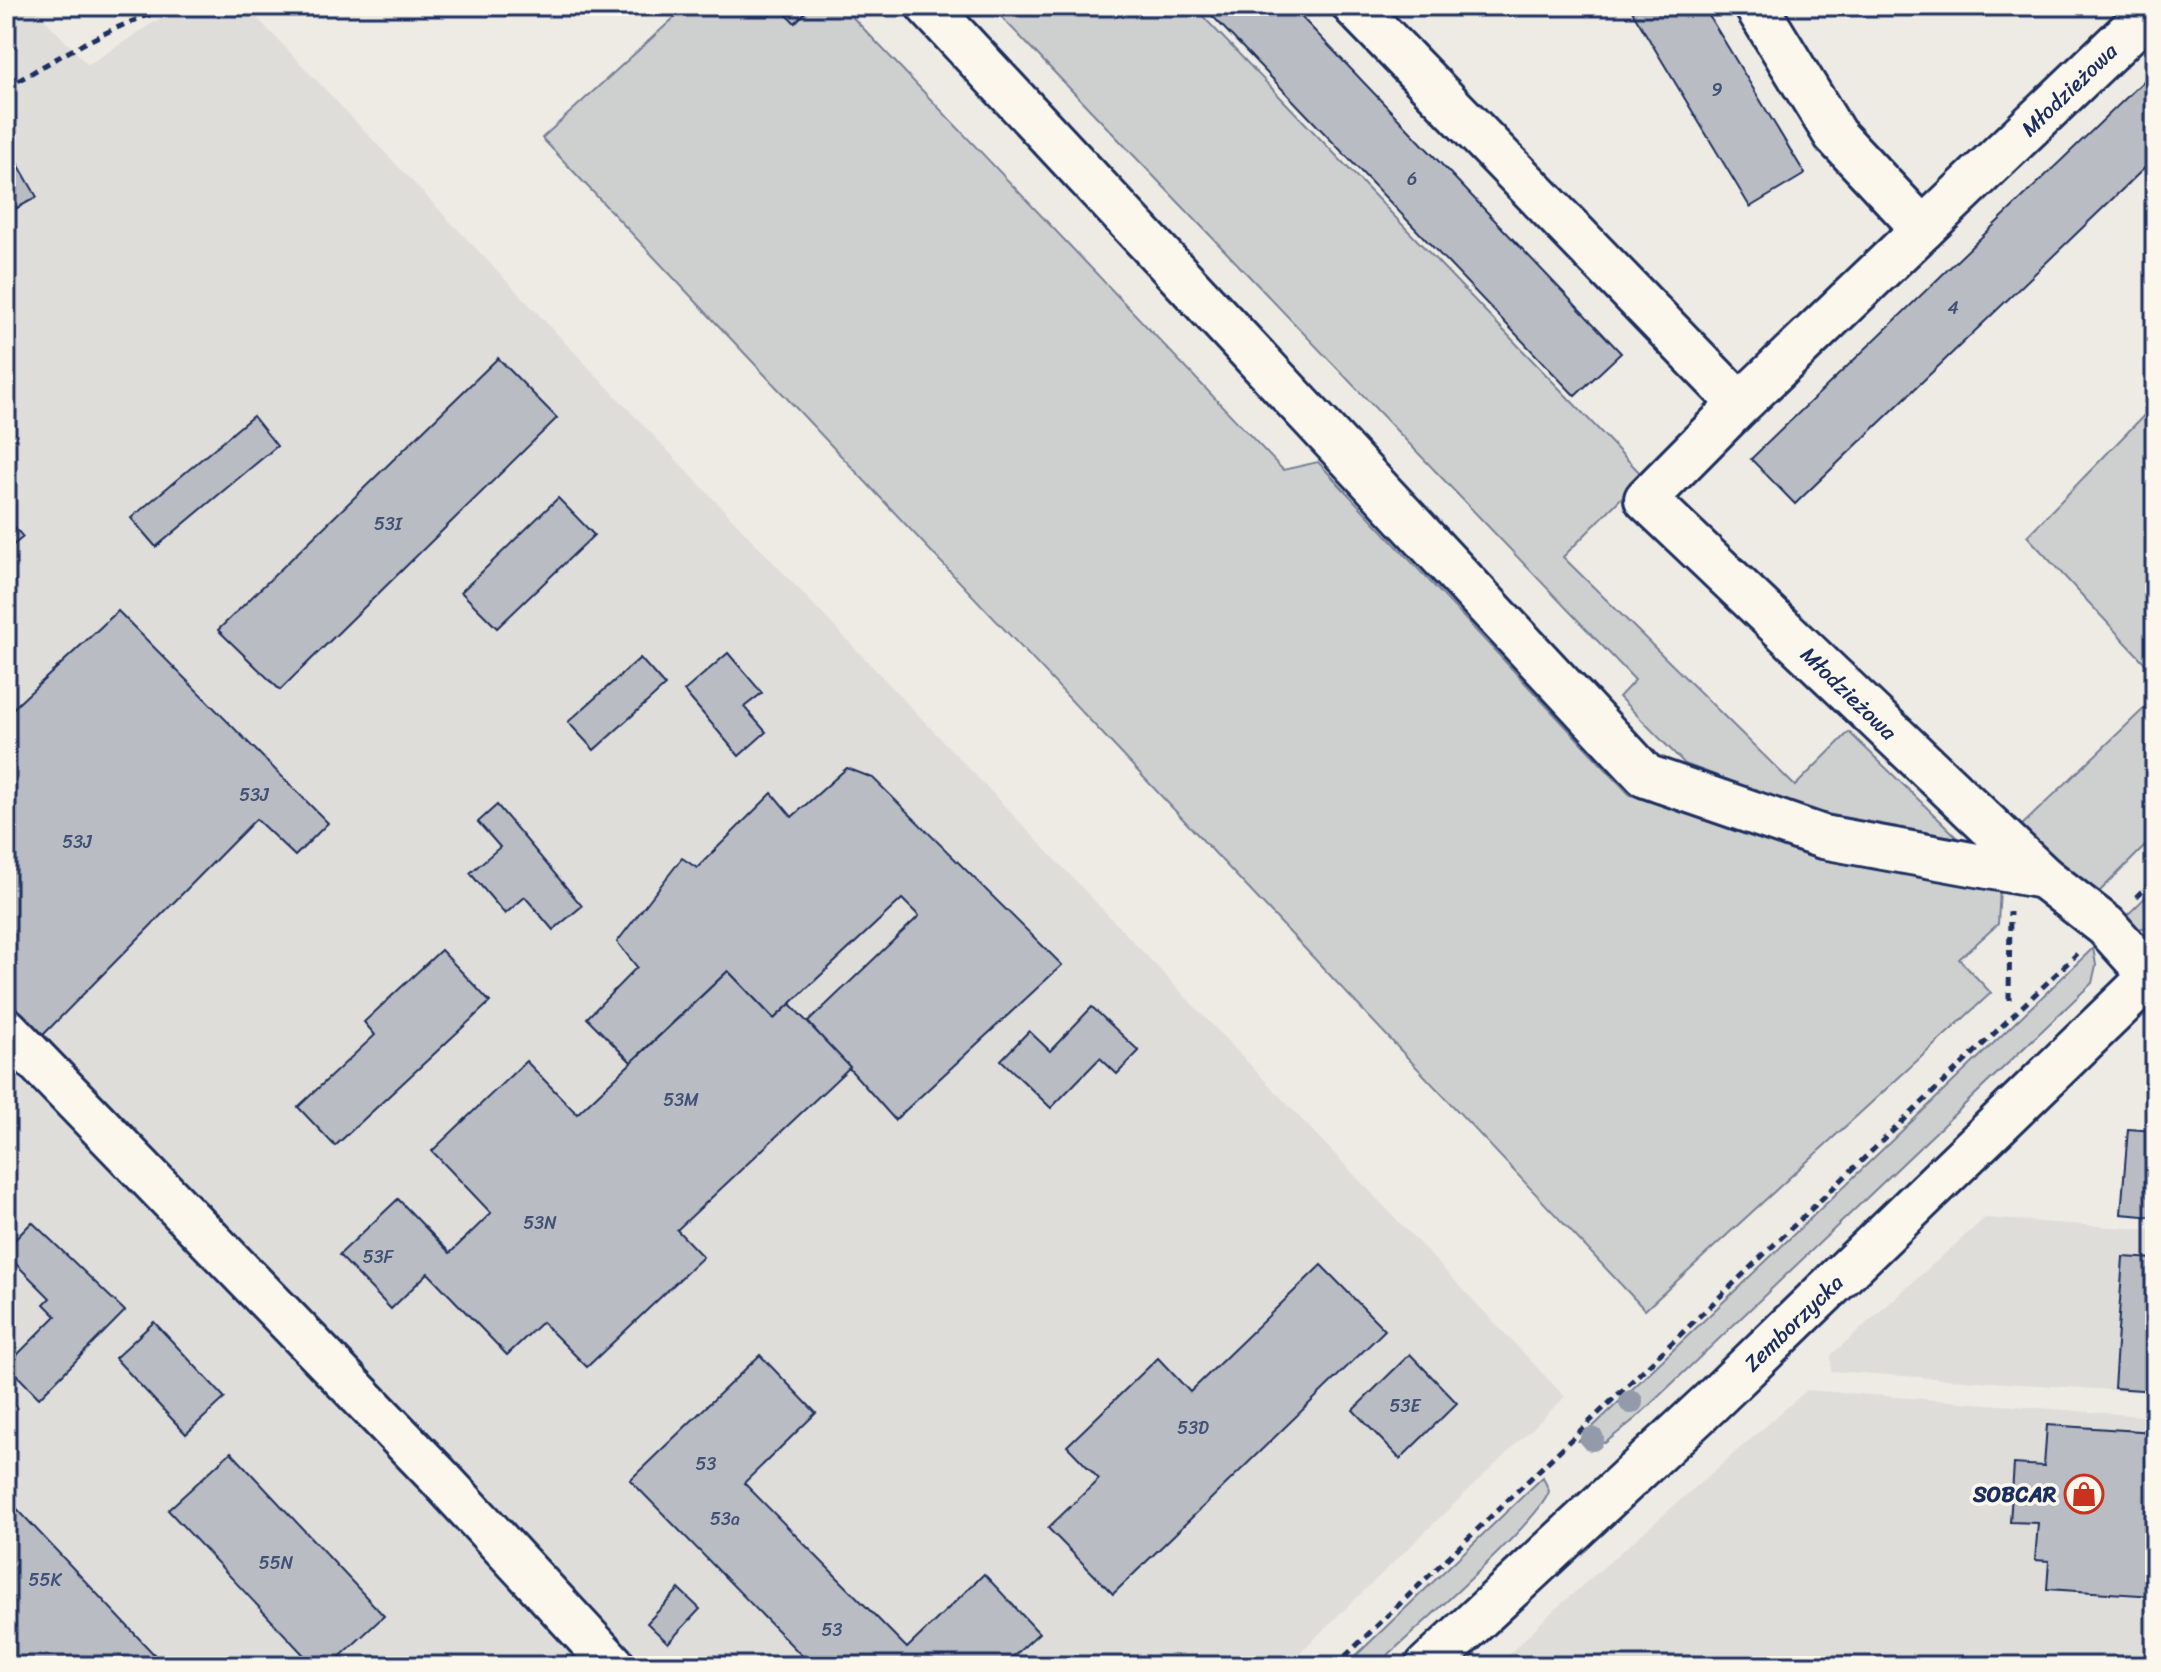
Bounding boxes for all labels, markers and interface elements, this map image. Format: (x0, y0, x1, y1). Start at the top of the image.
street label: Młodzieżowa (2011, 33, 2128, 146)
house number: 9 (1711, 74, 1723, 106)
house number: 6 (1407, 163, 1417, 195)
house number: 4 (1947, 292, 1959, 324)
house number: 53I (374, 508, 404, 540)
street label: Młodzieżowa (1791, 637, 1907, 751)
house number: 53J (239, 779, 269, 811)
house number: 53J (62, 826, 92, 858)
house number: 53M (663, 1084, 699, 1116)
house number: 53N (523, 1207, 557, 1239)
house number: 53F (363, 1241, 395, 1273)
street label: Zemborzycka (1734, 1264, 1853, 1381)
house number: 53E (1390, 1390, 1421, 1422)
house number: 53D (1177, 1412, 1209, 1444)
house number: 53 (696, 1448, 717, 1480)
shop icon: SOBCAR (2063, 1473, 2105, 1515)
place label: SOBCAR (1972, 1475, 2057, 1514)
house number: 53a (710, 1503, 740, 1535)
house number: 55N (259, 1547, 294, 1579)
house number: 55K (29, 1564, 63, 1596)
house number: 53 (822, 1614, 843, 1646)

